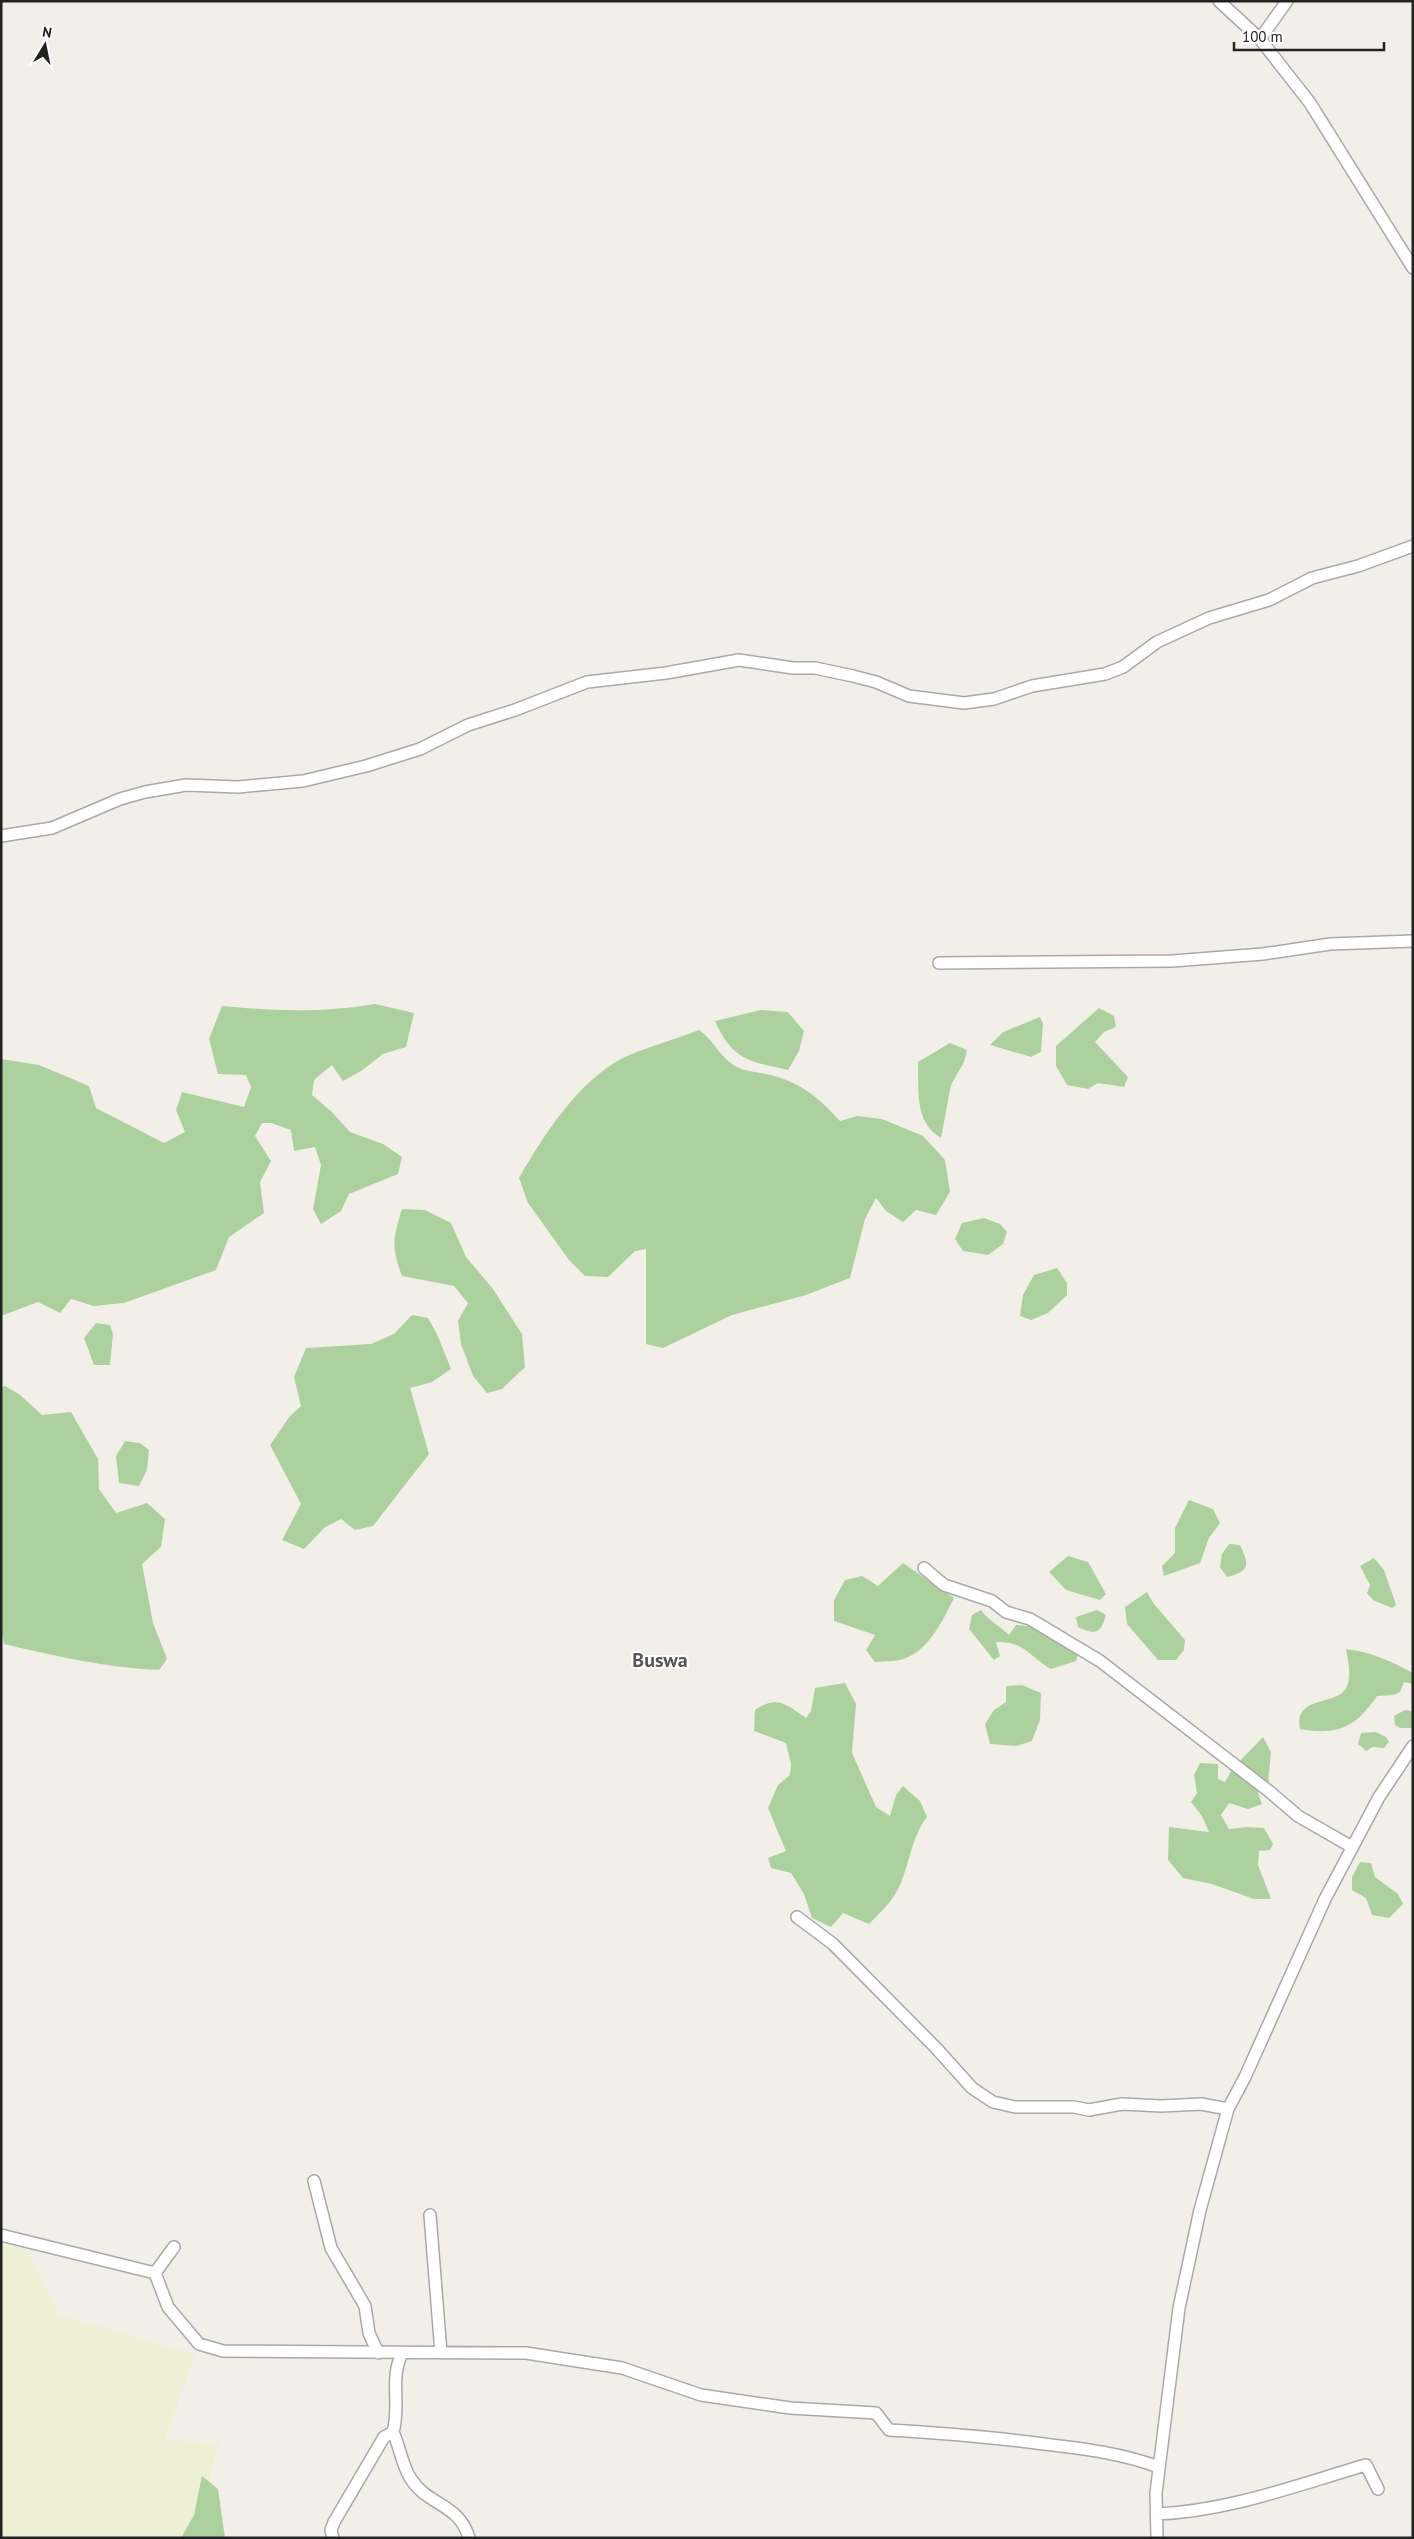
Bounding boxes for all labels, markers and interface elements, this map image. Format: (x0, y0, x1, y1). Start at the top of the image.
north arrow (20, 20, 70, 70)
scale bar (1234, 20, 1384, 52)
text: N (41, 23, 53, 42)
text: 100 m (1242, 27, 1283, 46)
district label: Buswa (632, 1647, 688, 1673)

